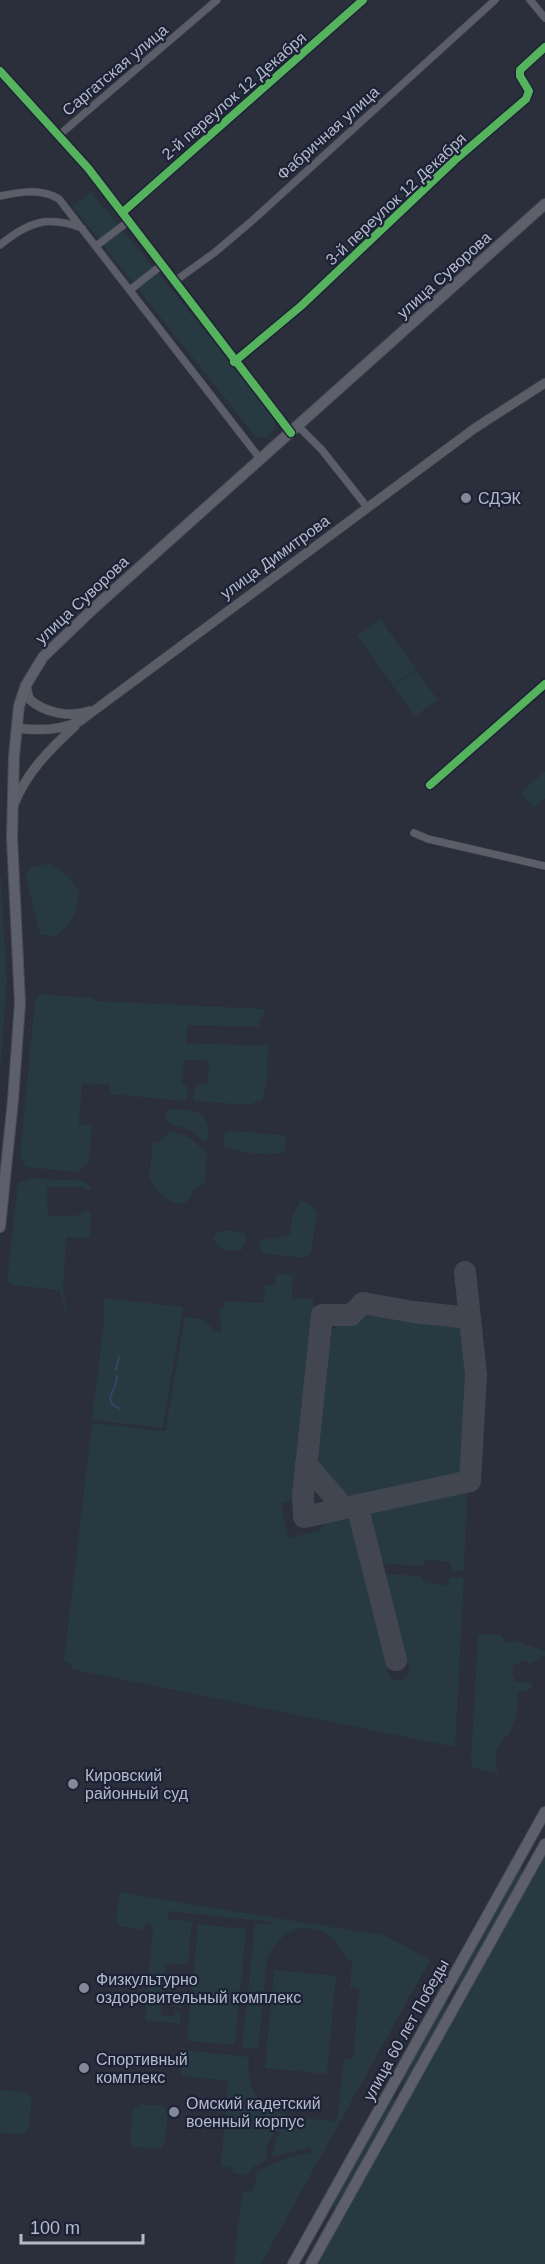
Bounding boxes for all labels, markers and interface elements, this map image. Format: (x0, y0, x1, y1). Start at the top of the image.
street label: Саргатская улица (59, 21, 171, 119)
street label: 2-й переулок 12 Декабря (159, 29, 309, 163)
street label: Фабричная улица (274, 83, 383, 183)
street label: 3-й переулок 12 Декабря (323, 130, 469, 268)
street label: улица Суворова (394, 228, 494, 322)
place label: СДЭК (478, 490, 522, 507)
marker: СДЭК (459, 491, 473, 505)
street label: улица Димитрова (217, 512, 333, 602)
street label: улица Суворова (32, 553, 132, 647)
place label: Кировский районный суд (85, 1767, 189, 1802)
marker: Кировский районный суд (66, 1777, 80, 1791)
street label: улица 60 лет Победы (360, 1956, 452, 2104)
place label: Физкультурно оздоровительный комплекс (96, 1971, 301, 2006)
marker: Физкультурно оздоровительный комплекс (77, 1981, 91, 1995)
place label: Спортивный комплекс (96, 2051, 188, 2086)
marker: Спортивный комплекс (77, 2061, 91, 2075)
place label: Омский кадетский военный корпус (186, 2095, 321, 2130)
marker: Омский кадетский военный корпус (167, 2105, 181, 2119)
scale bar (21, 2207, 142, 2245)
text: 100 m (30, 2218, 80, 2238)

